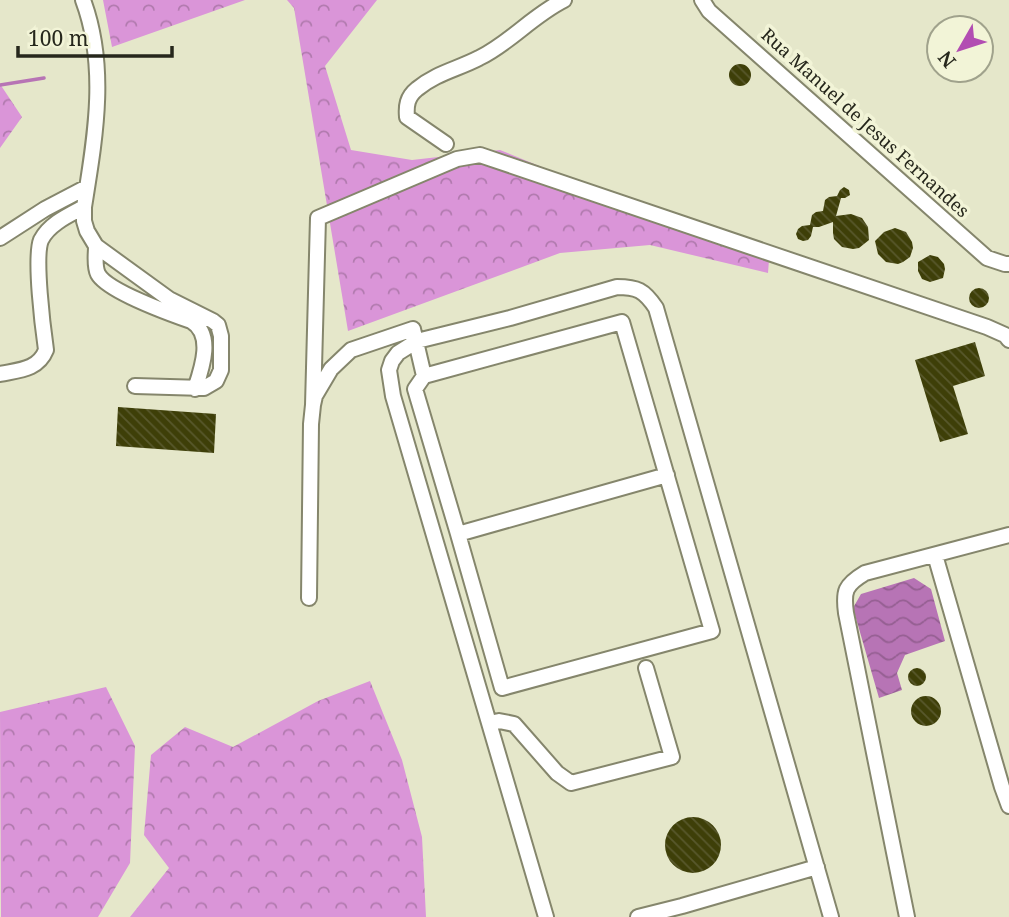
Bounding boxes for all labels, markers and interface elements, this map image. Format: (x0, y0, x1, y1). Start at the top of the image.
scale bar (18, 14, 172, 58)
north arrow (925, 14, 995, 84)
street label: Rua Manuel de Jesus Fernandes (757, 22, 975, 222)
text: 100 m (28, 24, 89, 52)
text: N (932, 46, 962, 74)

